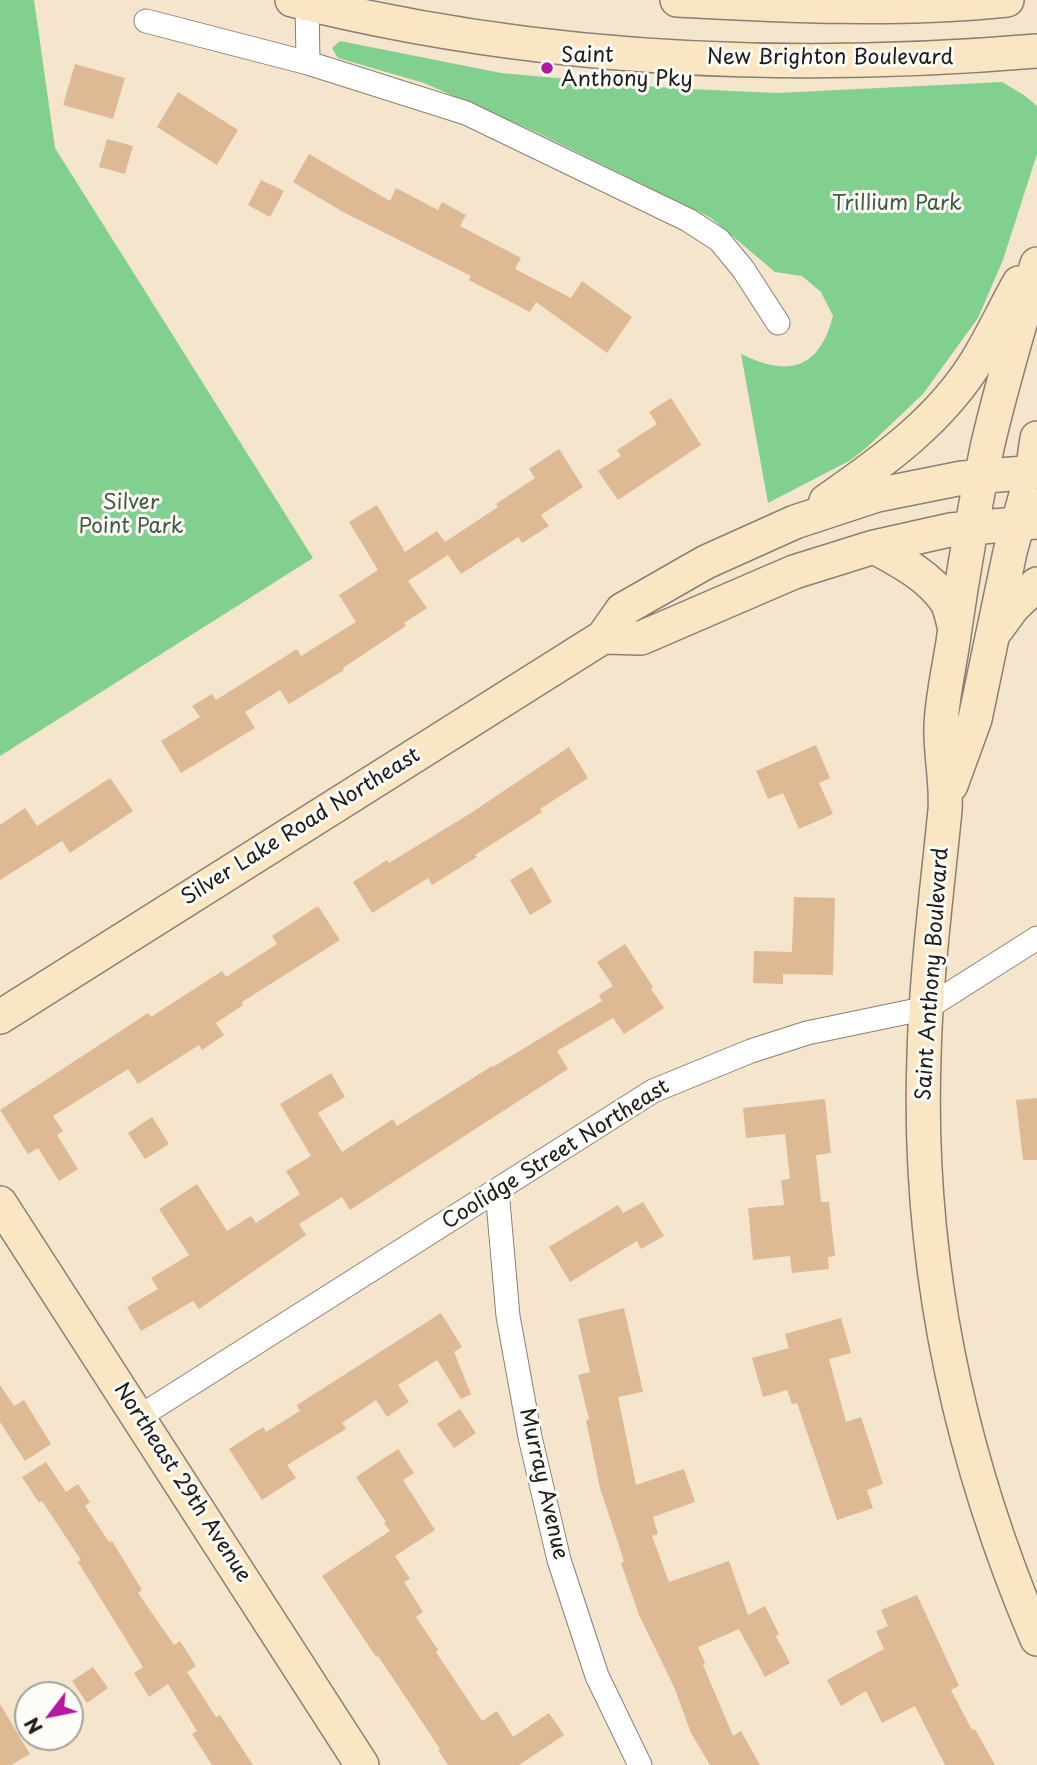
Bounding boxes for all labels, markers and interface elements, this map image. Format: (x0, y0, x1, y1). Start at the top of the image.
place label: Saint Anthony Pky (561, 43, 693, 93)
street label: New Brighton Boulevard (707, 45, 953, 71)
marker: Saint Anthony Pky (539, 60, 555, 76)
park label: Trillium Park (832, 191, 962, 217)
park label: Silver Point Park (78, 490, 184, 540)
street label: Silver Lake Road Northeast (177, 743, 425, 911)
street label: Saint Anthony Boulevard (912, 847, 954, 1101)
street label: Coolidge Street Northeast (438, 1075, 674, 1235)
street label: Northeast 29th Avenue (108, 1379, 256, 1587)
street label: Murray Avenue (513, 1406, 573, 1562)
north arrow (14, 1681, 84, 1751)
text: N (17, 1712, 49, 1740)

